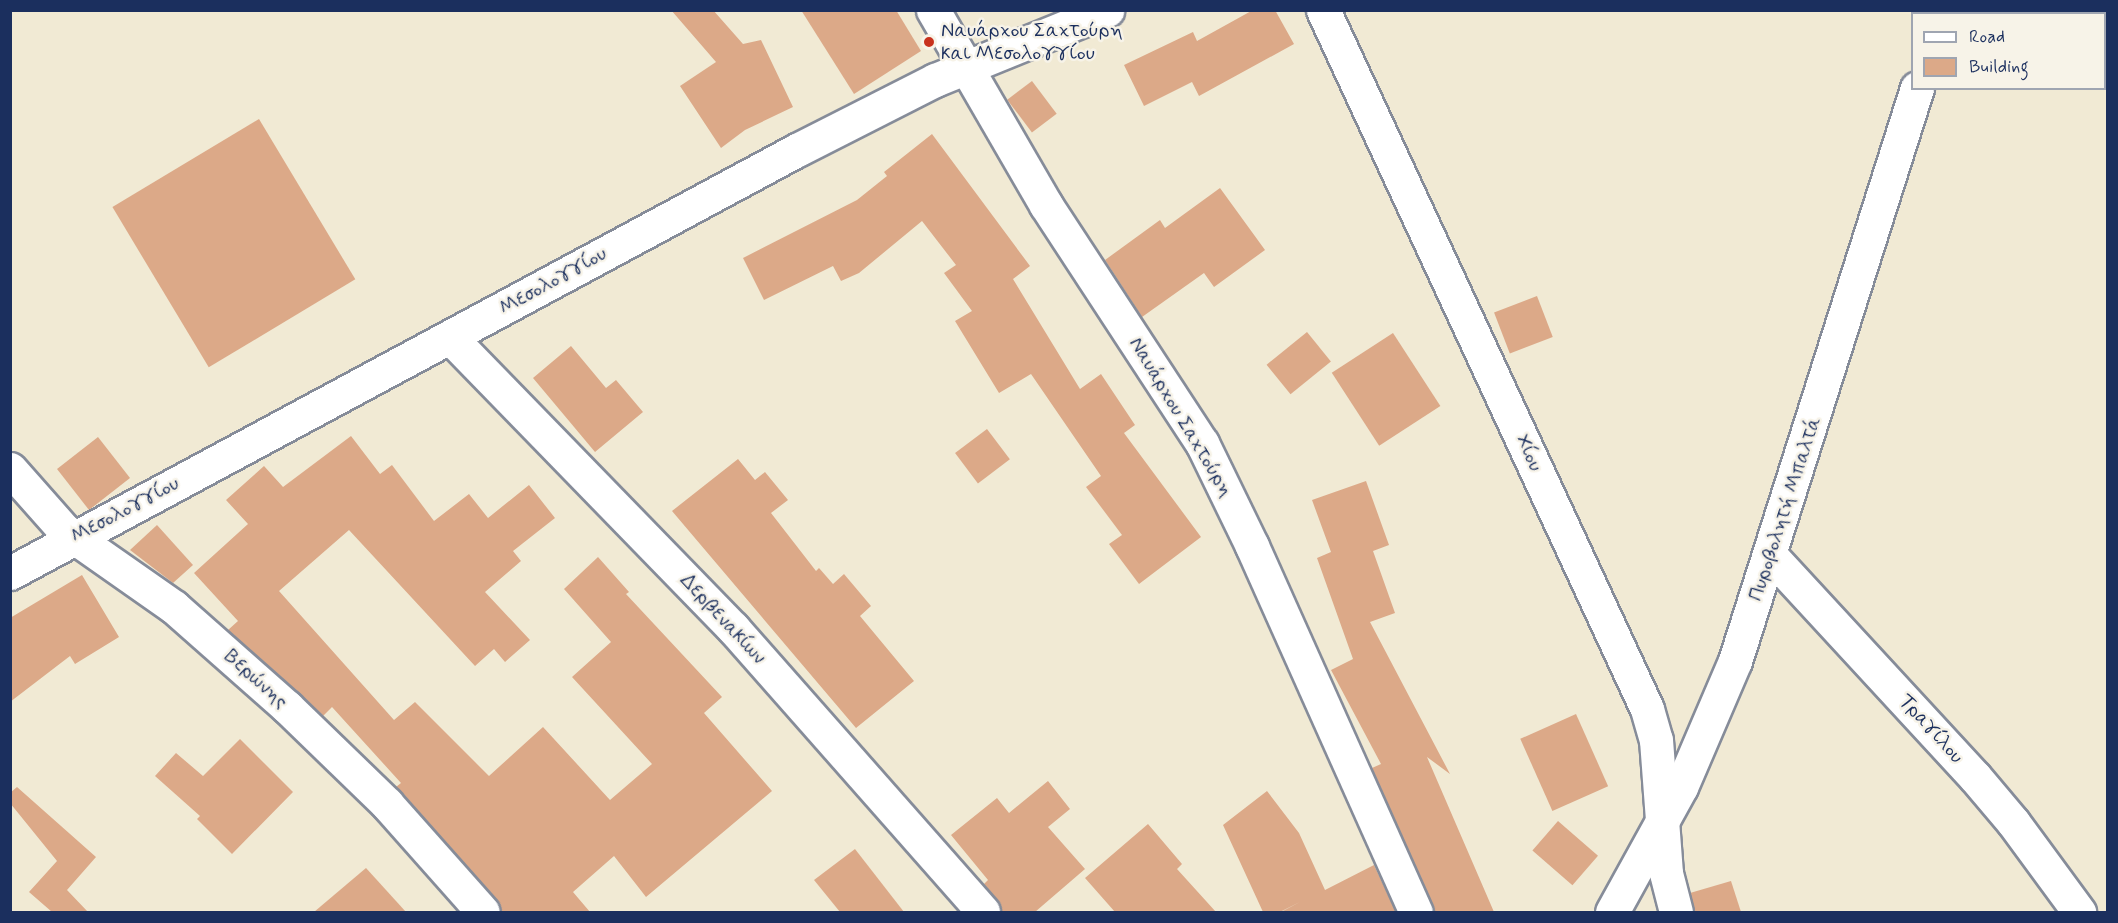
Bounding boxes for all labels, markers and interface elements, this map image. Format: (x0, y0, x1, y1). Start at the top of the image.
legend (1911, 12, 2106, 90)
place label: Ναυάρχου Σαχτούρη και Μεσολογγίου (941, 19, 1123, 66)
text: Road (1969, 25, 2005, 49)
marker: Ναυάρχου Σαχτούρη και Μεσολογγίου (922, 35, 936, 49)
text: Building (1969, 55, 2029, 79)
street label: Μεσολογγίου (495, 242, 611, 320)
street label: Ναυάρχου Σαχτούρη (1124, 333, 1238, 501)
street label: Πυροβολητή Μπαλτά (1744, 414, 1826, 604)
street label: Χίου (1510, 431, 1548, 475)
street label: Μεσολογγίου (67, 471, 183, 549)
street label: Δερβενακίων (675, 569, 771, 669)
street label: Βερώνης (219, 644, 293, 714)
street label: Τραγίλου (1894, 689, 1968, 769)

